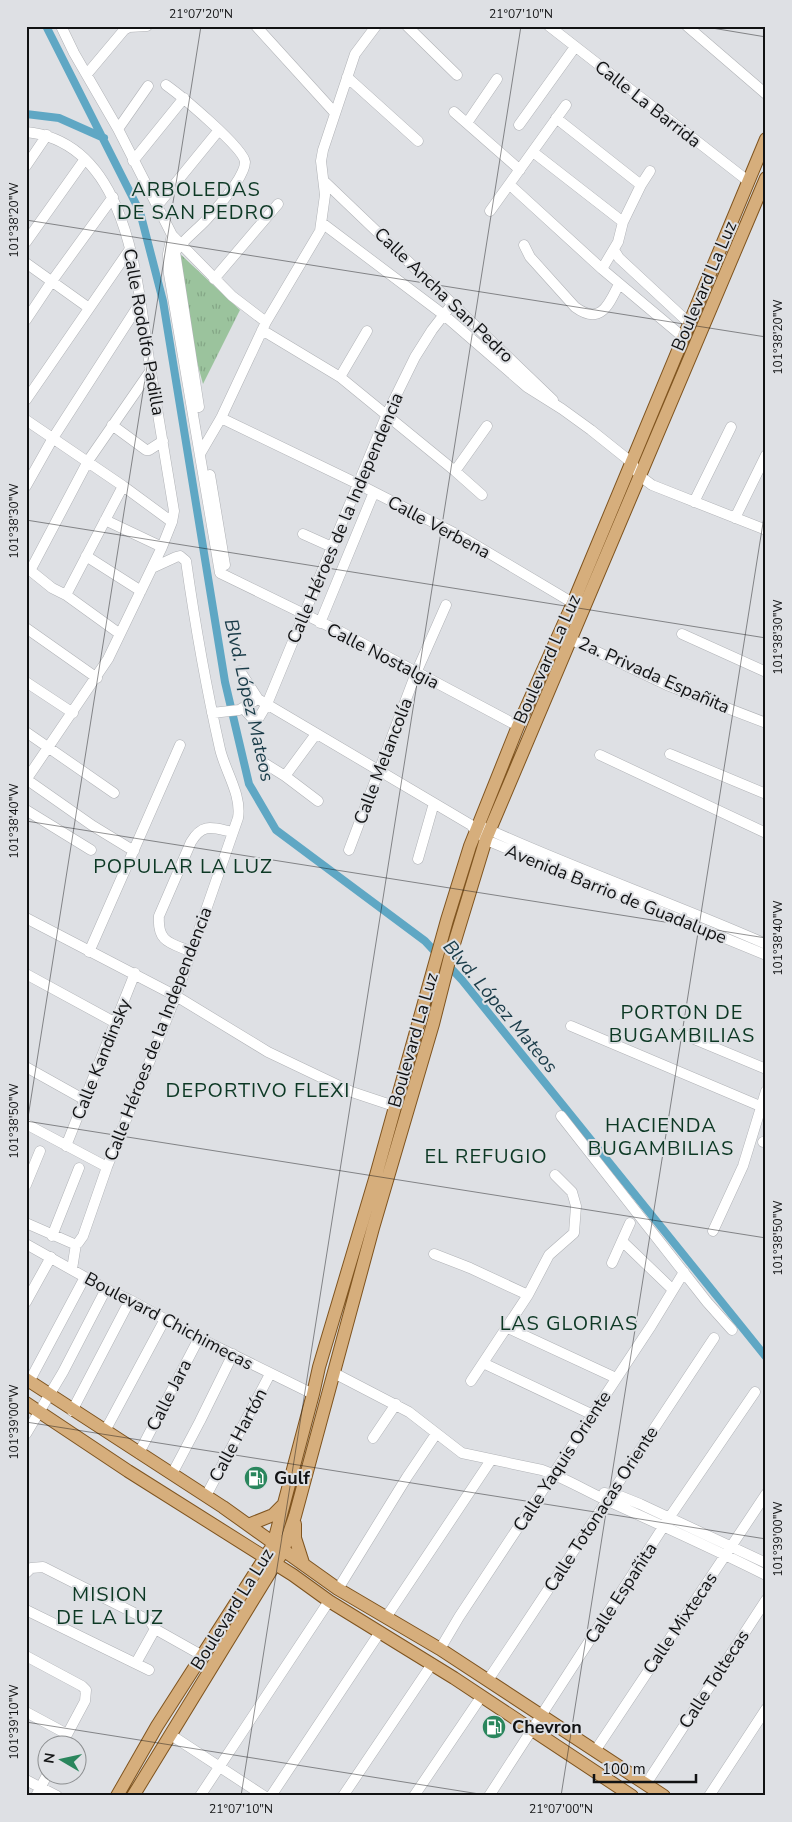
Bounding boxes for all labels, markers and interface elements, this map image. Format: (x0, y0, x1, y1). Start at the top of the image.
text: 21°07'20"N (169, 6, 233, 22)
text: 21°07'10"N (489, 6, 553, 22)
street label: Calle La Barrida (590, 55, 706, 153)
district label: ARBOLEDAS DE SAN PEDRO (117, 176, 275, 226)
text: 101°38'20"W (6, 182, 22, 258)
street label: Boulevard La Luz (666, 217, 742, 355)
street label: Calle Ancha San Pedro (369, 222, 519, 368)
street label: Calle Rodolfo Padilla (117, 246, 171, 418)
text: 101°38'20"W (770, 299, 786, 375)
street label: Calle Héroes de la Independencia (281, 389, 409, 647)
text: 101°38'30"W (6, 483, 22, 559)
street label: Calle Verbena (383, 490, 495, 564)
street label: Boulevard La Luz (508, 591, 586, 727)
text: 101°38'30"W (770, 599, 786, 675)
water label: Blvd. López Mateos (218, 616, 280, 784)
street label: Calle Nostalgia (323, 617, 443, 695)
street label: 2a. Privada Españita (574, 631, 734, 719)
street label: Calle Melancolía (348, 694, 418, 828)
text: 101°38'40"W (6, 783, 22, 859)
street label: Avenida Barrio de Guadalupe (502, 839, 730, 949)
district label: POPULAR LA LUZ (93, 853, 273, 880)
text: 101°38'40"W (770, 900, 786, 976)
street label: Calle Héroes de la Independencia (98, 904, 218, 1164)
water label: Blvd. López Mateos (437, 935, 564, 1079)
street label: Boulevard La Luz (382, 970, 444, 1110)
street label: Calle Kandinsky (66, 994, 137, 1123)
district label: PORTON DE BUGAMBILIAS (609, 999, 755, 1049)
district label: DEPORTIVO FLEXI (166, 1077, 350, 1104)
text: 101°38'50"W (6, 1083, 22, 1159)
district label: HACIENDA BUGAMBILIAS (588, 1112, 734, 1162)
district label: EL REFUGIO (424, 1143, 548, 1170)
text: 101°38'50"W (770, 1200, 786, 1276)
street label: Boulevard Chichimecas (80, 1266, 258, 1376)
district label: LAS GLORIAS (500, 1310, 638, 1337)
street label: Calle Jara (141, 1355, 197, 1435)
text: 101°39'00"W (6, 1384, 22, 1460)
street label: Calle Hartón (203, 1384, 273, 1486)
street label: Calle Yaquis Oriente (508, 1386, 616, 1536)
street label: Calle Totonacas Oriente (538, 1422, 664, 1596)
fuel station icon: Gulf (243, 1465, 269, 1491)
place label: Gulf (274, 1466, 310, 1490)
text: 101°39'00"W (770, 1501, 786, 1577)
street label: Calle Españita (580, 1538, 662, 1648)
street label: Boulevard La Luz (185, 1544, 279, 1674)
street label: Calle Mixtecas (637, 1568, 723, 1678)
district label: MISION DE LA LUZ (56, 1581, 164, 1631)
street label: Calle Toltecas (673, 1625, 755, 1733)
text: 101°39'10"W (6, 1684, 22, 1760)
fuel station icon: Chevron (481, 1714, 507, 1740)
place label: Chevron (512, 1715, 582, 1739)
north arrow (38, 1734, 88, 1784)
text: N (39, 1751, 60, 1765)
scale bar (594, 1752, 697, 1784)
text: 100 m (602, 1759, 646, 1779)
text: 21°07'10"N (209, 1801, 273, 1817)
text: 21°07'00"N (529, 1801, 593, 1817)

